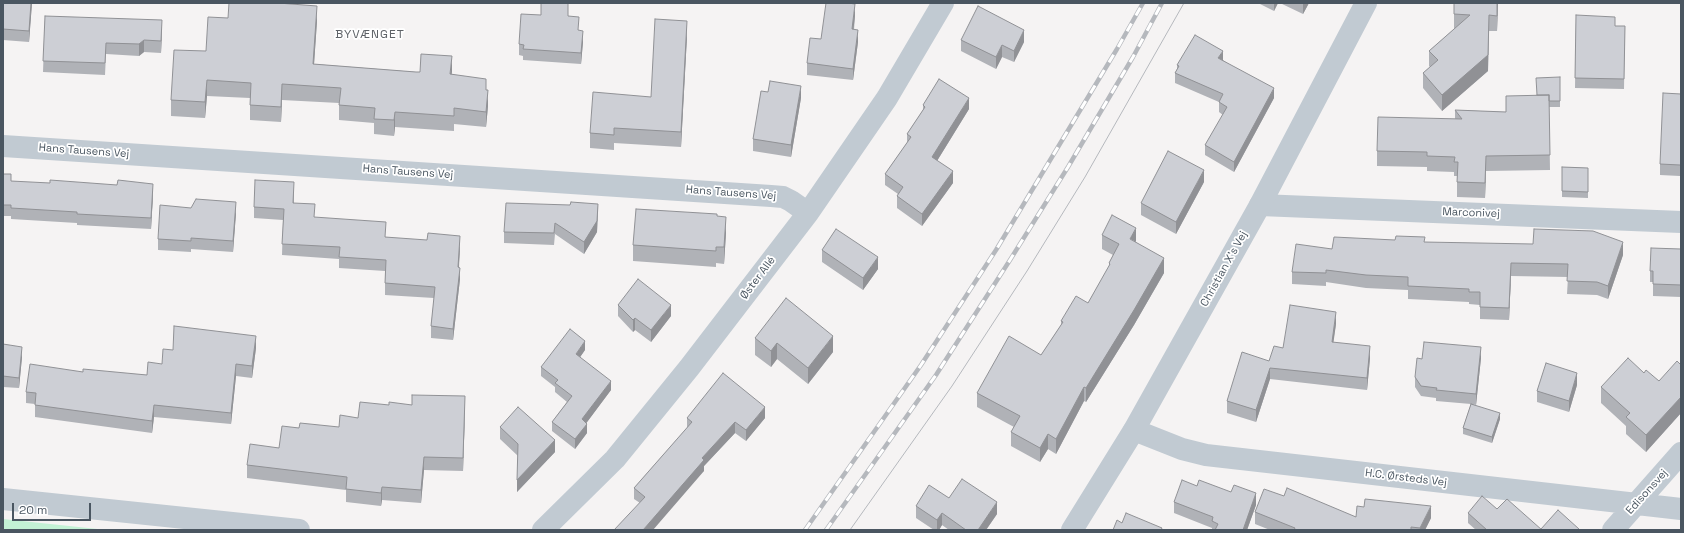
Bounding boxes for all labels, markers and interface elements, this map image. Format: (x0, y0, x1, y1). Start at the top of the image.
district label: BYVÆNGET (335, 28, 405, 42)
street label: Hans Tausens Vej (38, 141, 130, 161)
street label: Hans Tausens Vej (362, 162, 454, 182)
street label: Hans Tausens Vej (685, 183, 777, 203)
street label: Marconivej (1442, 205, 1500, 221)
street label: Christian X's Vej (1198, 229, 1250, 309)
street label: Øster Allé (738, 254, 778, 302)
street label: H.C. Ørsteds Vej (1364, 466, 1448, 490)
street label: Edisonsvej (1623, 467, 1671, 517)
scale bar (14, 495, 93, 521)
text: 20 m (19, 502, 47, 518)

